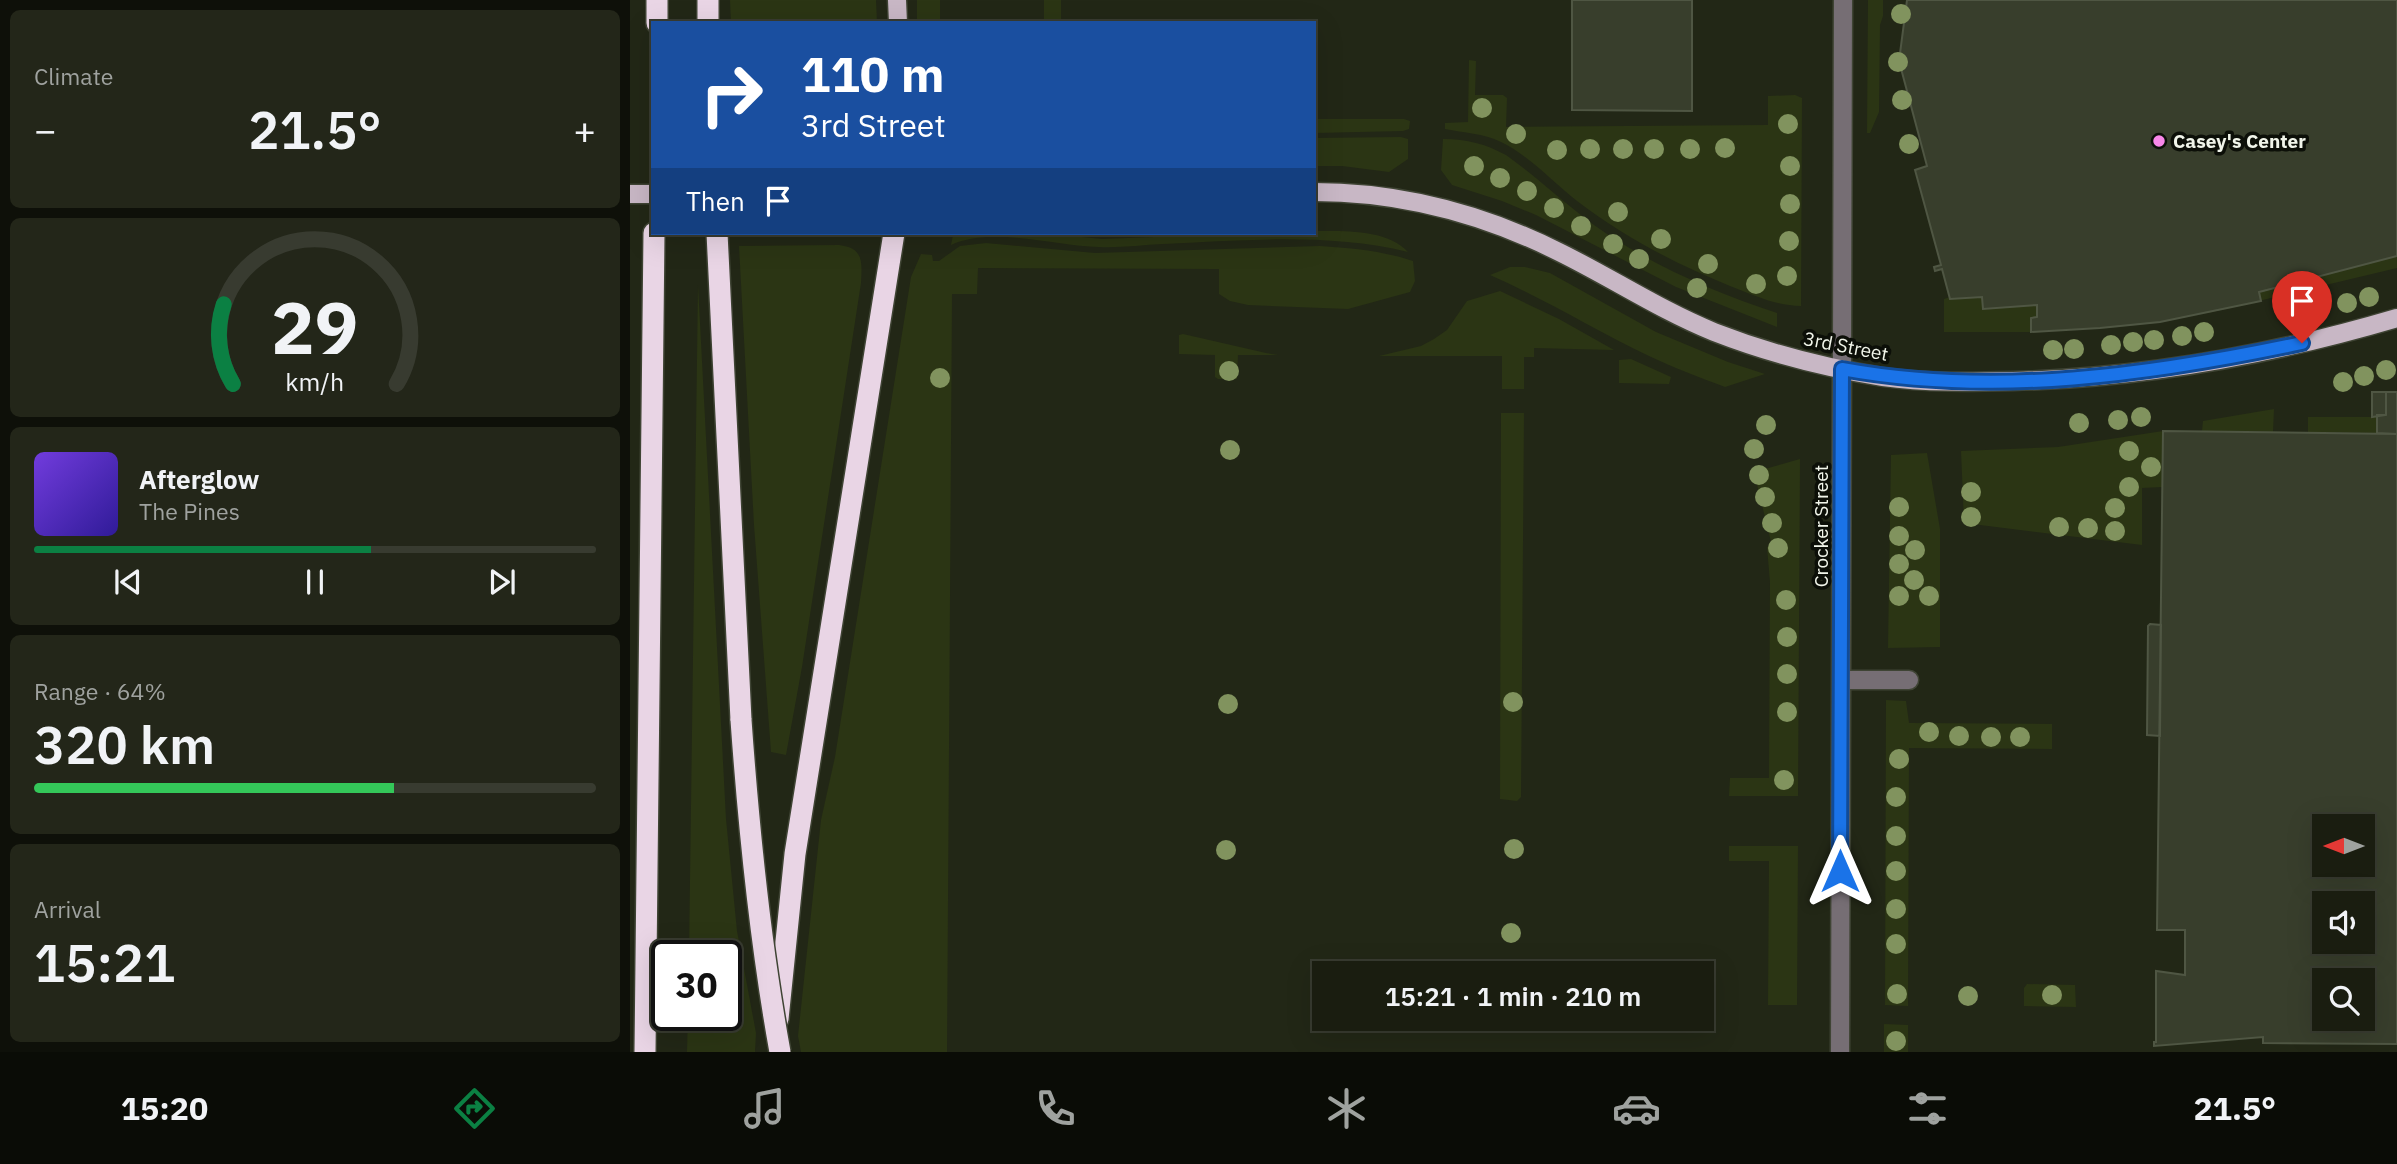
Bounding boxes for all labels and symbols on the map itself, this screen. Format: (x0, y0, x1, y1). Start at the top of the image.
place label: Casey's Center (2173, 129, 2306, 153)
marker: Casey's Center (2151, 133, 2167, 149)
pin (2272, 271, 2332, 343)
street label: 3rd Street (1802, 326, 1890, 366)
street label: Crocker Street (1809, 465, 1833, 587)
north arrow (2312, 814, 2375, 877)
position arrow (1803, 834, 1877, 908)
speed limit sign: 30 (651, 940, 742, 1031)

